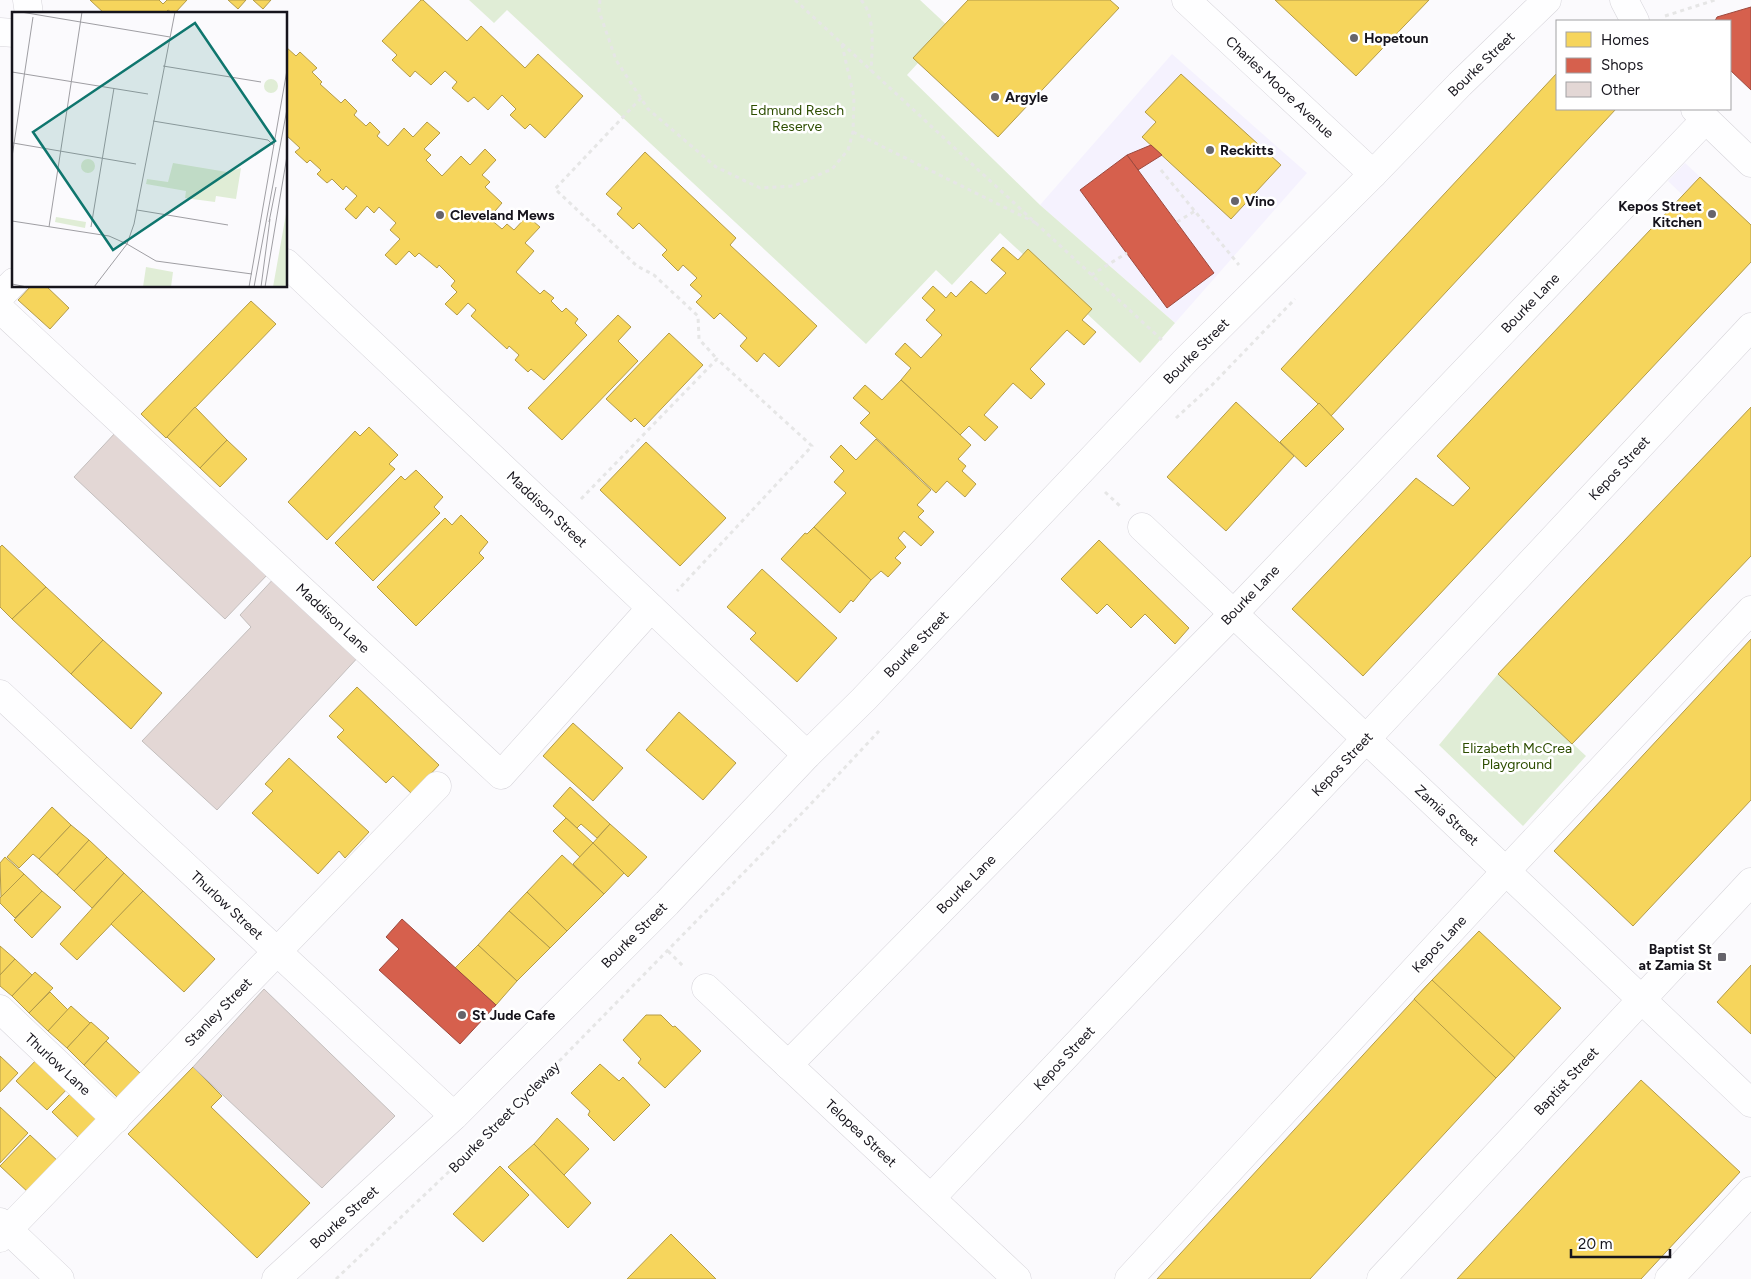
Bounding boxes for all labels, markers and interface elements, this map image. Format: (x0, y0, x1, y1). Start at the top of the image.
inset map (12, 12, 288, 288)
legend (1556, 20, 1731, 110)
street label: Bourke Street (1444, 28, 1518, 100)
place label: Hopetoun (1364, 30, 1428, 47)
text: Homes (1601, 31, 1649, 49)
marker: Hopetoun (1348, 32, 1360, 44)
street label: Charles Moore Avenue (1222, 33, 1338, 142)
text: Shops (1601, 56, 1643, 74)
text: Other (1601, 81, 1640, 99)
place label: Argyle (1005, 89, 1048, 106)
marker: Argyle (989, 91, 1001, 103)
park label: Edmund Resch Reserve (750, 102, 844, 135)
place label: Reckitts (1220, 142, 1274, 159)
marker: Reckitts (1204, 144, 1216, 156)
place label: Vino (1245, 193, 1275, 210)
marker: Vino (1229, 195, 1241, 207)
place label: Kepos Street Kitchen (1618, 198, 1702, 231)
place label: Cleveland Mews (450, 207, 555, 224)
marker: Kepos Street Kitchen (1706, 208, 1718, 220)
marker: Cleveland Mews (434, 209, 446, 221)
street label: Bourke Lane (1498, 270, 1563, 337)
street label: Bourke Street (1160, 315, 1233, 388)
street label: Kepos Street (1585, 433, 1653, 504)
street label: Maddison Street (503, 468, 590, 551)
street label: Bourke Lane (1218, 562, 1283, 629)
street label: Maddison Lane (292, 580, 373, 657)
street label: Bourke Street (880, 607, 952, 681)
street label: Kepos Street (1308, 729, 1376, 800)
park label: Elizabeth McCrea Playground (1462, 740, 1572, 773)
street label: Zamia Street (1411, 782, 1482, 849)
street label: Bourke Lane (933, 851, 1000, 918)
street label: Thurlow Street (187, 868, 266, 943)
street label: Bourke Street (598, 899, 671, 972)
street label: Kepos Lane (1408, 912, 1470, 977)
place label: Baptist St at Zamia St (1638, 941, 1712, 974)
marker: Baptist St at Zamia St (1716, 951, 1728, 963)
street label: Stanley Street (181, 974, 256, 1050)
place label: St Jude Cafe (472, 1007, 556, 1024)
marker: St Jude Cafe (456, 1009, 468, 1021)
street label: Kepos Street (1030, 1023, 1098, 1094)
street label: Thurlow Lane (21, 1030, 94, 1099)
street label: Baptist Street (1530, 1044, 1602, 1119)
street label: Bourke Street Cycleway (445, 1058, 564, 1176)
street label: Telopea Street (821, 1096, 900, 1171)
street label: Bourke Street (307, 1182, 382, 1253)
scale bar (1571, 1226, 1670, 1258)
text: 20 m (1578, 1235, 1612, 1253)

